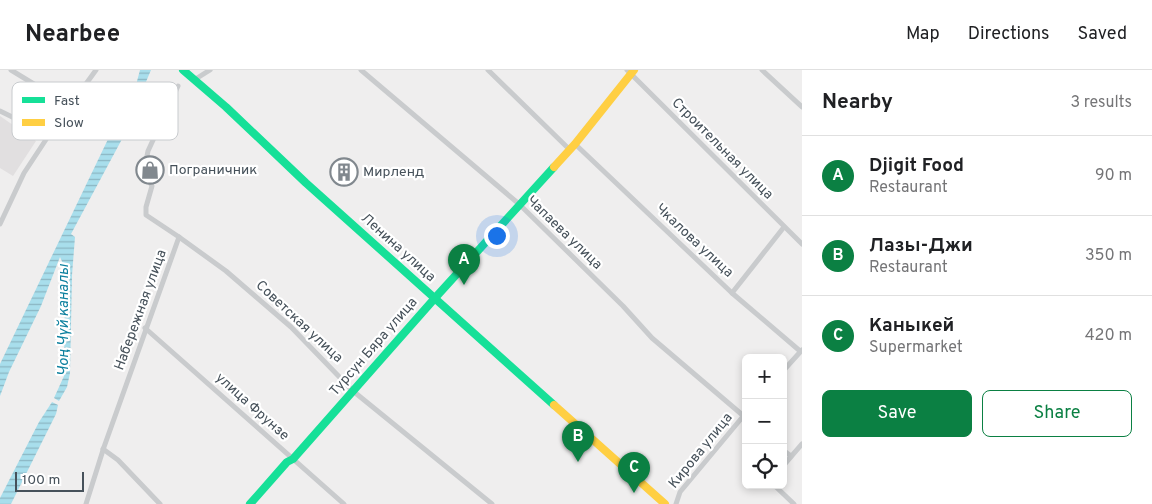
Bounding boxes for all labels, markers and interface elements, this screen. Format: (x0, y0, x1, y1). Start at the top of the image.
text: Nearbee (25, 20, 120, 50)
text: Map (906, 23, 940, 46)
text: Directions (968, 23, 1050, 46)
text: Saved (1078, 23, 1127, 46)
legend (12, 82, 178, 140)
text: Nearby (822, 89, 893, 116)
text: Fast (54, 93, 80, 110)
text: 3 results (1070, 93, 1132, 113)
street label: Строительная улица (668, 95, 776, 203)
text: Slow (54, 115, 84, 132)
text: Djigit Food (869, 154, 964, 178)
shop icon: Пограничник (135, 155, 165, 185)
building icon: Мирленд (329, 157, 359, 187)
place label: Пограничник (169, 162, 257, 179)
place label: Мирленд (363, 164, 424, 181)
text: A (832, 166, 844, 186)
text: 90 m (1095, 166, 1132, 186)
text: Restaurant (869, 178, 948, 198)
street label: Чапаева улица (523, 193, 605, 273)
street label: Чкалова улица (651, 201, 737, 281)
street label: Ленина улица (357, 210, 439, 286)
your location (484, 223, 510, 249)
text: Лазы-Джи (869, 234, 973, 258)
pin: A (448, 244, 480, 285)
text: B (832, 246, 844, 266)
text: 350 m (1085, 246, 1132, 266)
street label: Набережная улица (111, 247, 171, 373)
text: Restaurant (869, 258, 948, 278)
water label: Чоң Чүй каналы (55, 263, 74, 376)
street label: Советская улица (252, 277, 346, 367)
street label: Турсун Бяра улица (327, 294, 421, 400)
text: Каныкей (869, 314, 954, 338)
text: C (833, 326, 843, 346)
text: 420 m (1085, 326, 1132, 346)
text: Supermarket (869, 338, 963, 358)
map controls (742, 354, 787, 489)
button: + (742, 354, 787, 399)
street label: улица Фрунзе (212, 369, 292, 445)
button: Save (822, 390, 972, 437)
button: Share (982, 390, 1132, 437)
button: − (742, 399, 787, 444)
street label: Кирова улица (665, 410, 737, 492)
pin: B (562, 421, 594, 462)
button: locate (742, 444, 787, 489)
pin: C (618, 452, 650, 493)
scale bar (15, 469, 84, 492)
text: 100 m (22, 472, 60, 489)

